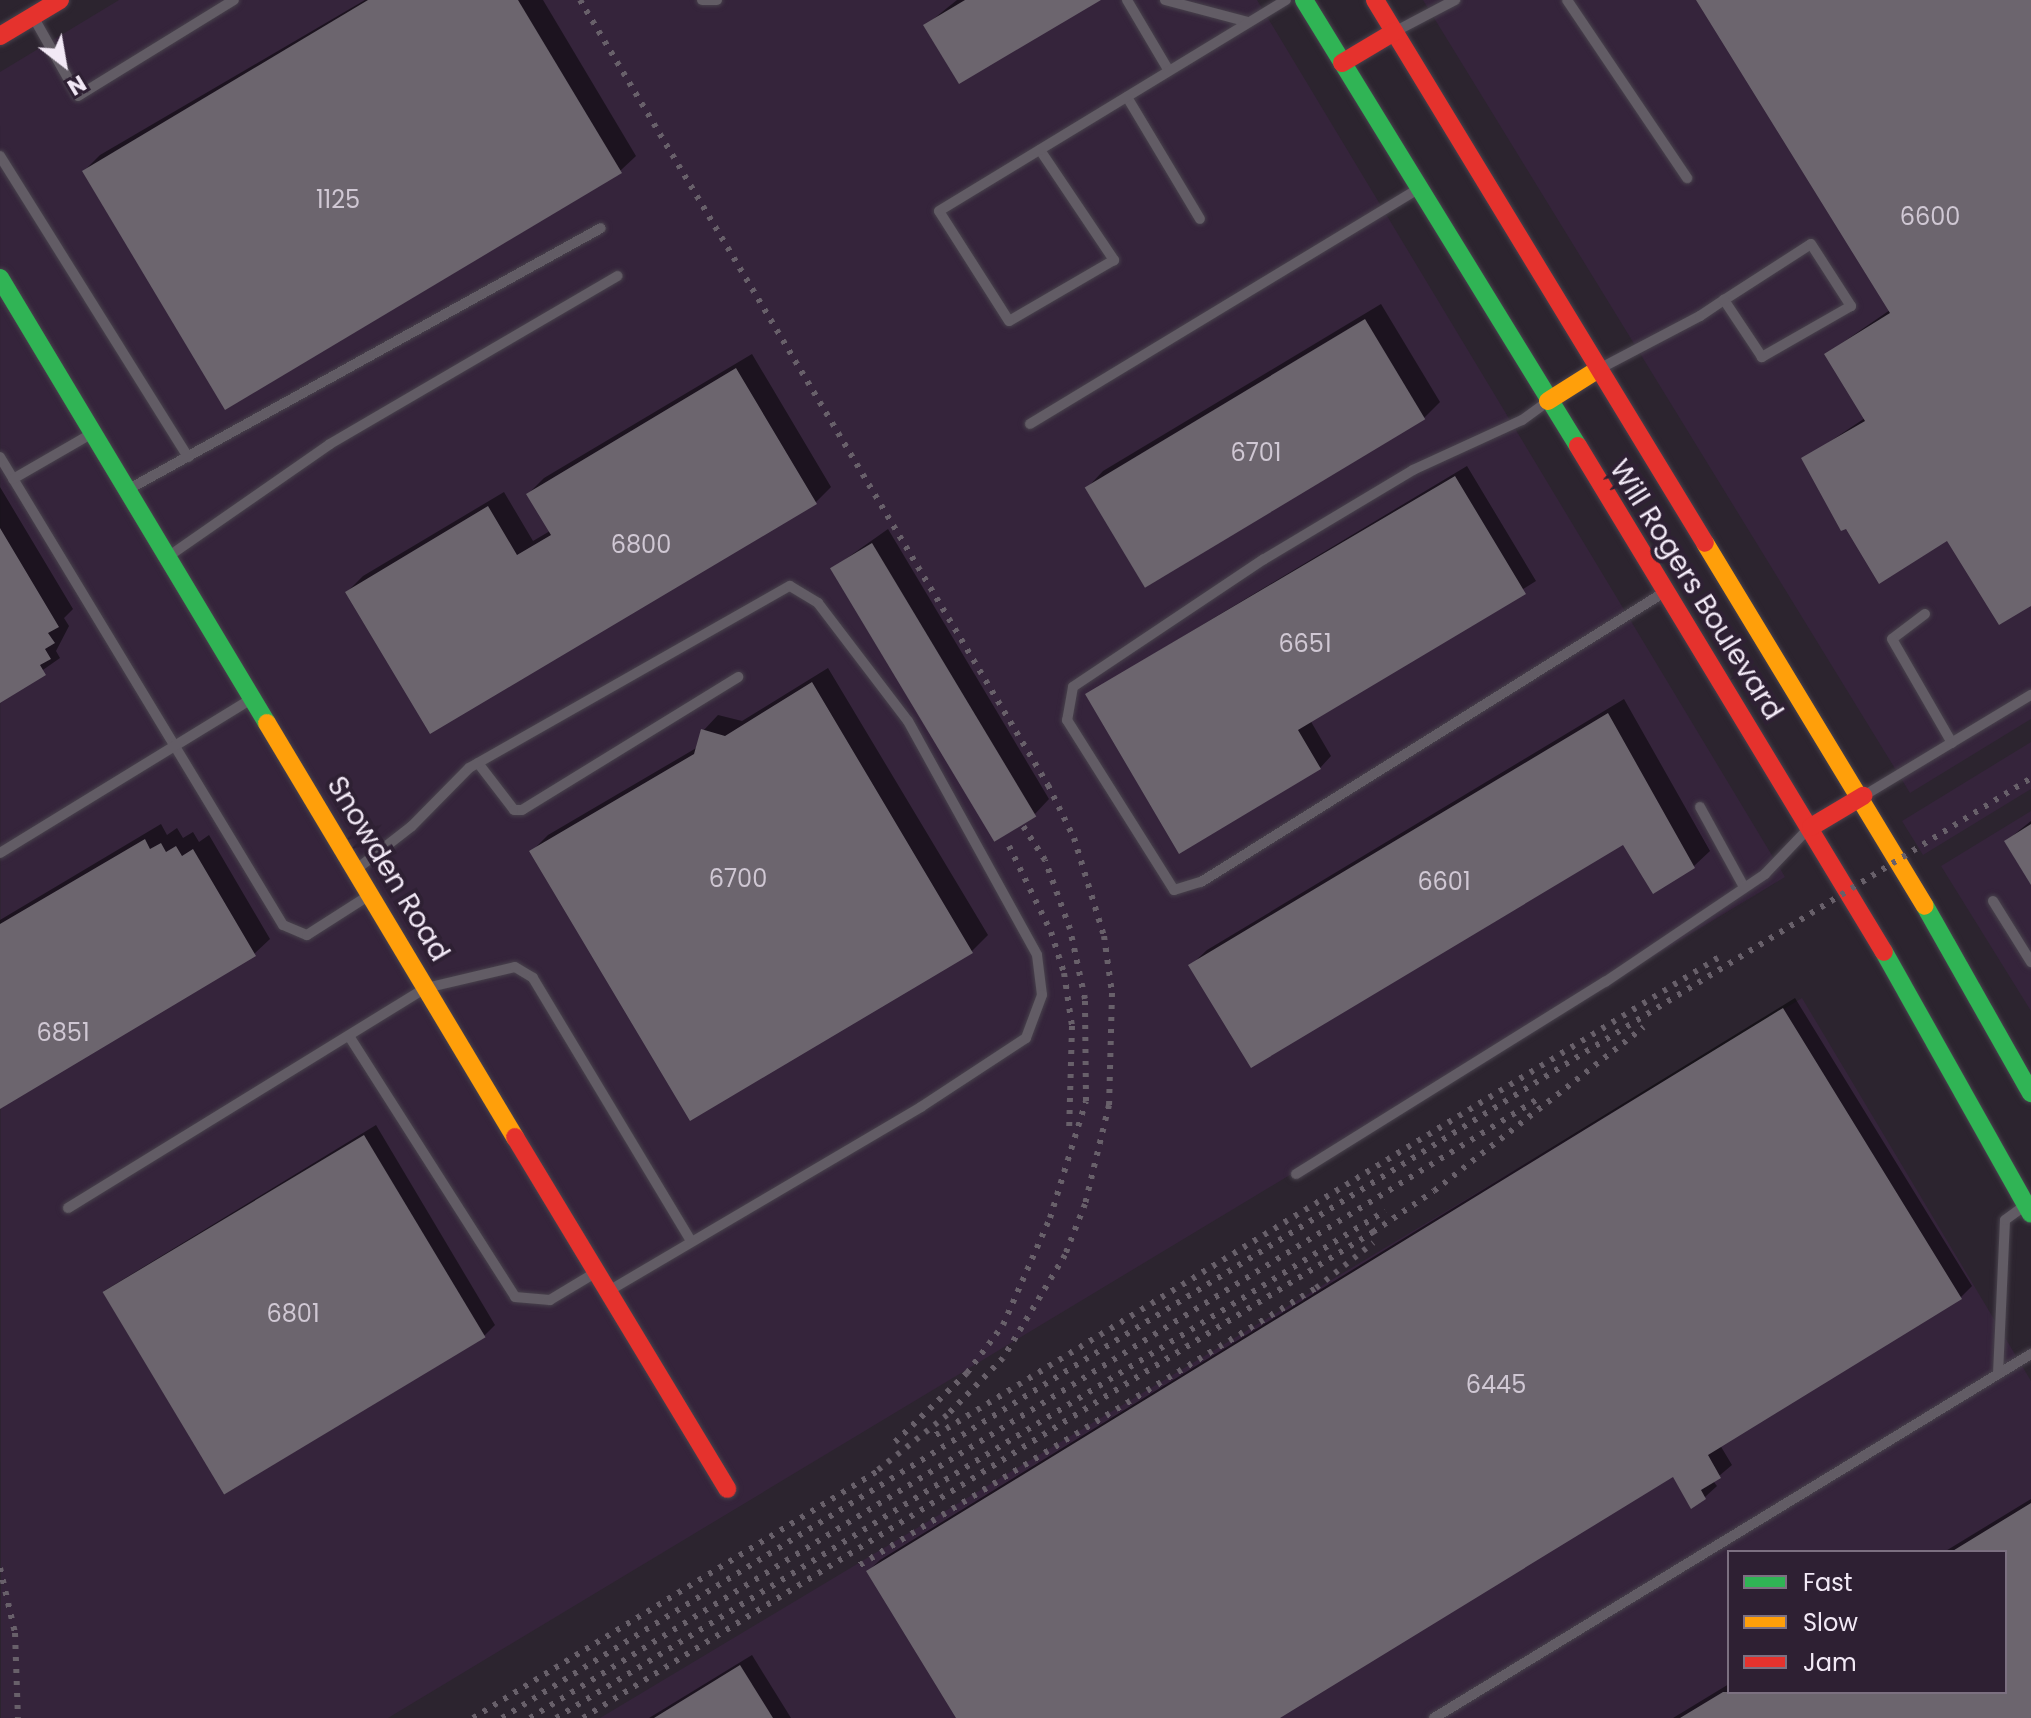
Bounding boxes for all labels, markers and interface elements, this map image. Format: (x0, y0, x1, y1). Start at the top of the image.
north arrow (24, 24, 104, 104)
text: N (62, 67, 92, 103)
house number: 1125 (316, 186, 360, 214)
house number: 6600 (1900, 203, 1960, 231)
house number: 6701 (1230, 439, 1282, 467)
street label: Will Rogers Boulevard (1602, 454, 1790, 726)
house number: 6800 (611, 531, 671, 559)
house number: 6651 (1278, 630, 1332, 658)
street label: Snowden Road (320, 770, 456, 968)
house number: 6700 (709, 865, 767, 893)
house number: 6601 (1417, 868, 1471, 896)
house number: 6851 (36, 1019, 90, 1047)
house number: 6801 (266, 1300, 320, 1328)
house number: 6445 (1466, 1371, 1526, 1399)
legend (1727, 1550, 2007, 1694)
text: Fast (1803, 1566, 1853, 1599)
text: Slow (1803, 1606, 1858, 1639)
text: Jam (1803, 1646, 1857, 1679)

